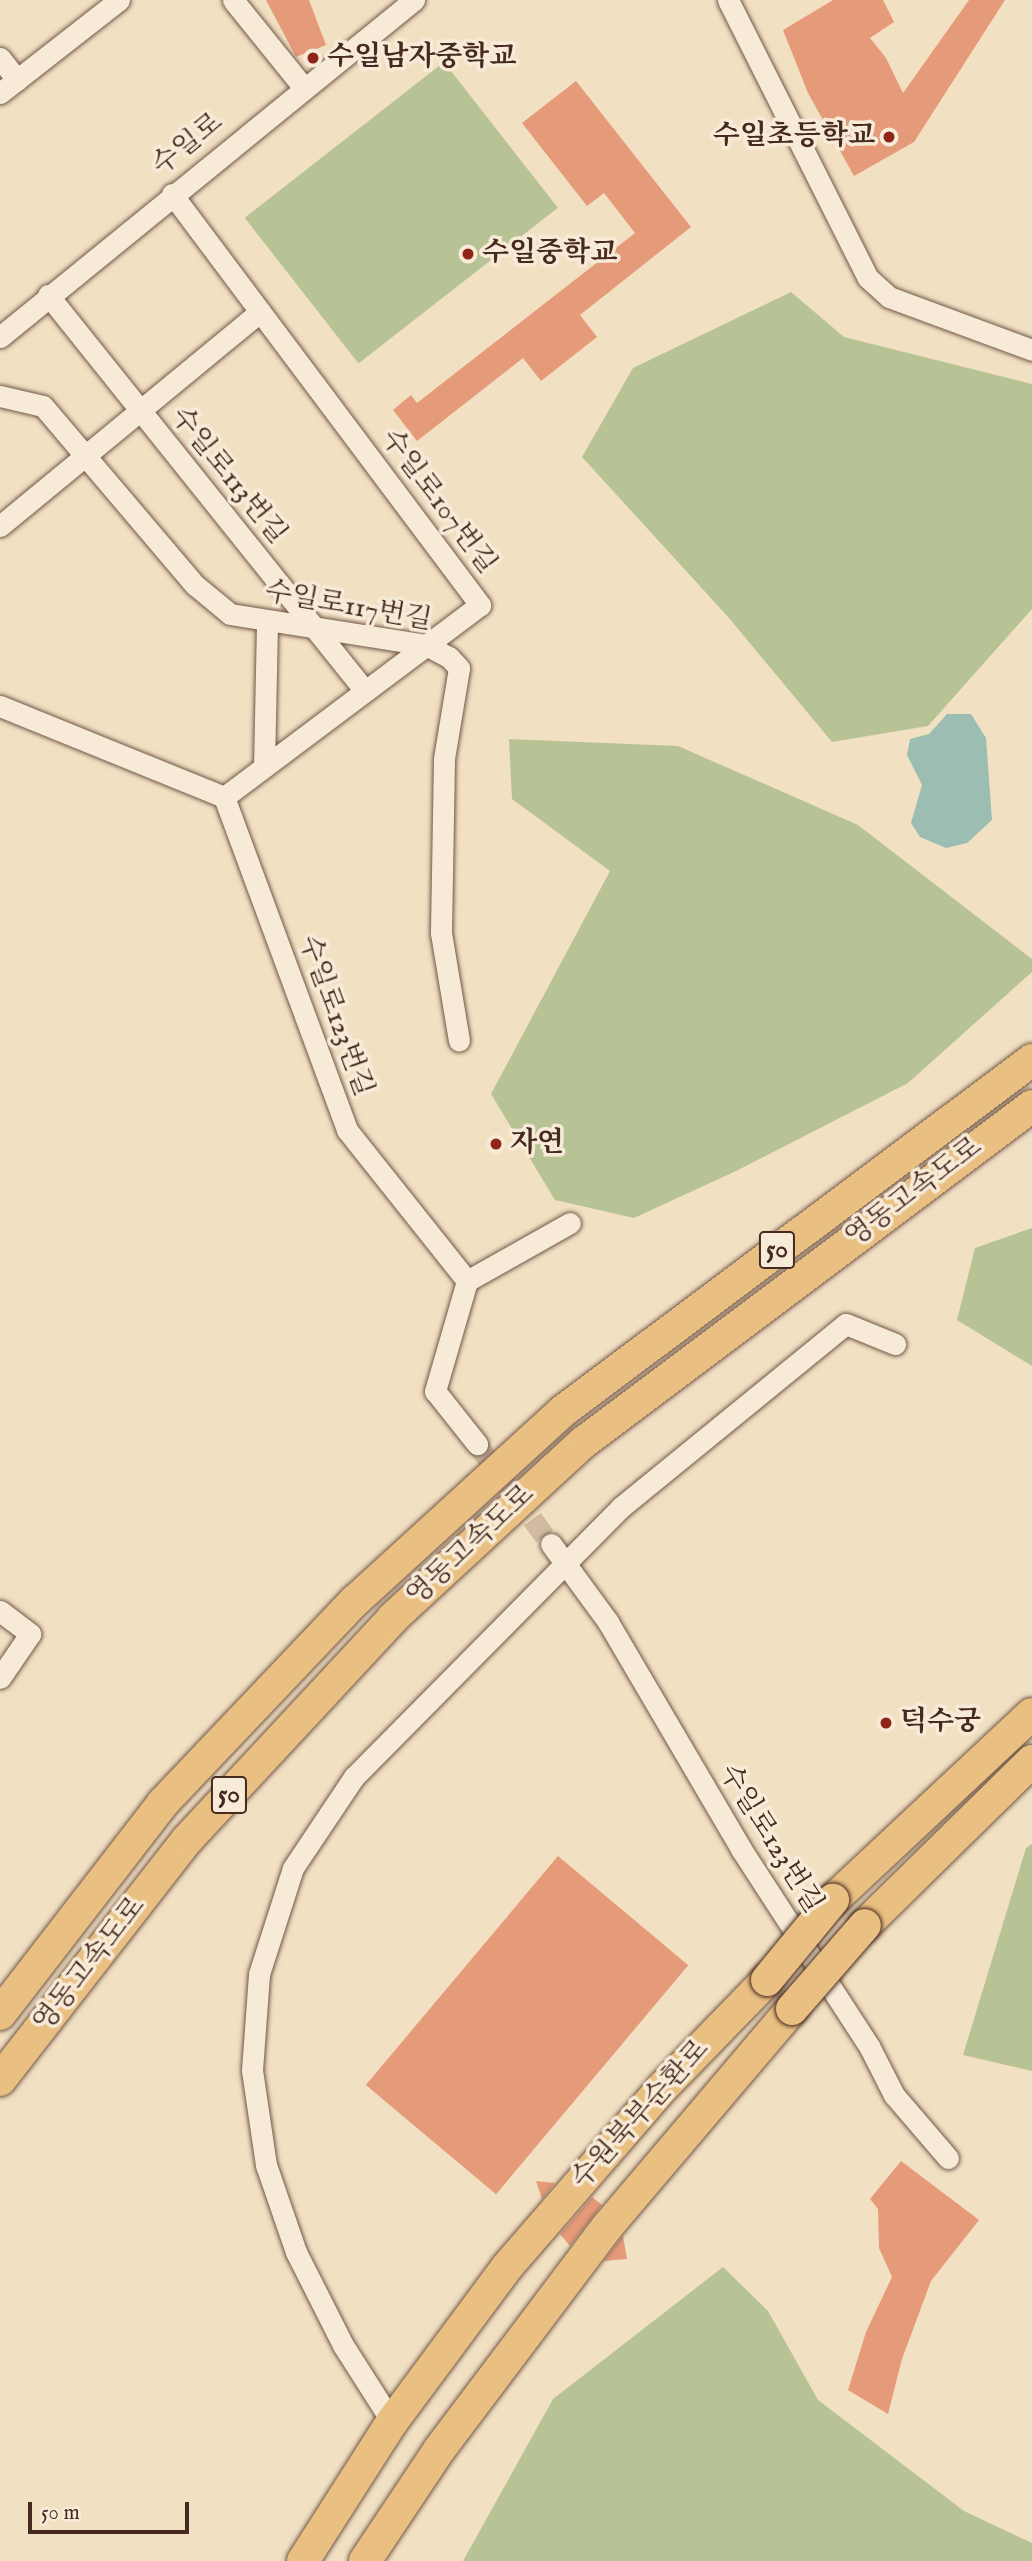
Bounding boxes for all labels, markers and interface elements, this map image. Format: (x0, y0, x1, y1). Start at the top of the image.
place label: 수일남자중학교 (327, 41, 516, 75)
marker: 수일남자중학교 (305, 50, 321, 66)
street label: 수일로 (146, 106, 230, 184)
place label: 수일초등학교 (713, 120, 875, 154)
marker: 수일초등학교 (881, 129, 897, 145)
place label: 수일중학교 (482, 237, 617, 271)
marker: 수일중학교 (460, 246, 476, 262)
street label: 수일로113번길 (163, 401, 293, 551)
street label: 수일로107번길 (373, 423, 503, 581)
street label: 수일로117번길 (262, 576, 434, 638)
street label: 수일로123번길 (290, 931, 380, 1101)
place label: 자연 (510, 1127, 564, 1161)
street label: 영동고속도로 (839, 1131, 989, 1255)
marker: 자연 (488, 1136, 504, 1152)
road number: 50 (758, 1228, 796, 1273)
street label: 영동고속도로 (400, 1478, 542, 1614)
place label: 덕수궁 (900, 1706, 981, 1740)
marker: 덕수궁 (878, 1715, 894, 1731)
street label: 수일로123번길 (711, 1758, 829, 1920)
road number: 50 (210, 1772, 248, 1818)
street label: 영동고속도로 (27, 1891, 153, 2039)
street label: 수원북부순환로 (565, 2033, 717, 2197)
scale bar (32, 2488, 192, 2532)
text: 50 m (41, 2500, 80, 2527)

